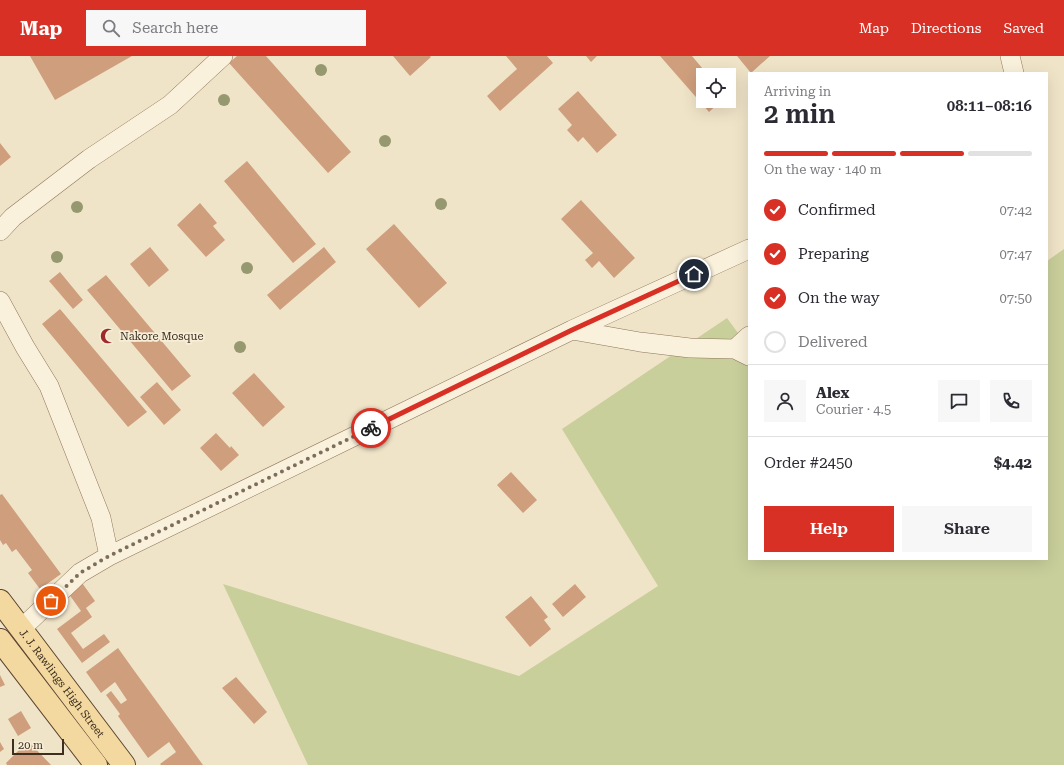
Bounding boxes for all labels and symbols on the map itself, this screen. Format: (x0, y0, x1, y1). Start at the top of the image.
pin (677, 257, 711, 291)
mosque icon: Nakore Mosque (99, 327, 117, 345)
place label: Nakore Mosque (120, 330, 203, 343)
courier (351, 408, 391, 448)
pin (34, 584, 68, 618)
street label: J. J. Rawlings High Street (16, 626, 107, 740)
scale bar (12, 737, 64, 756)

